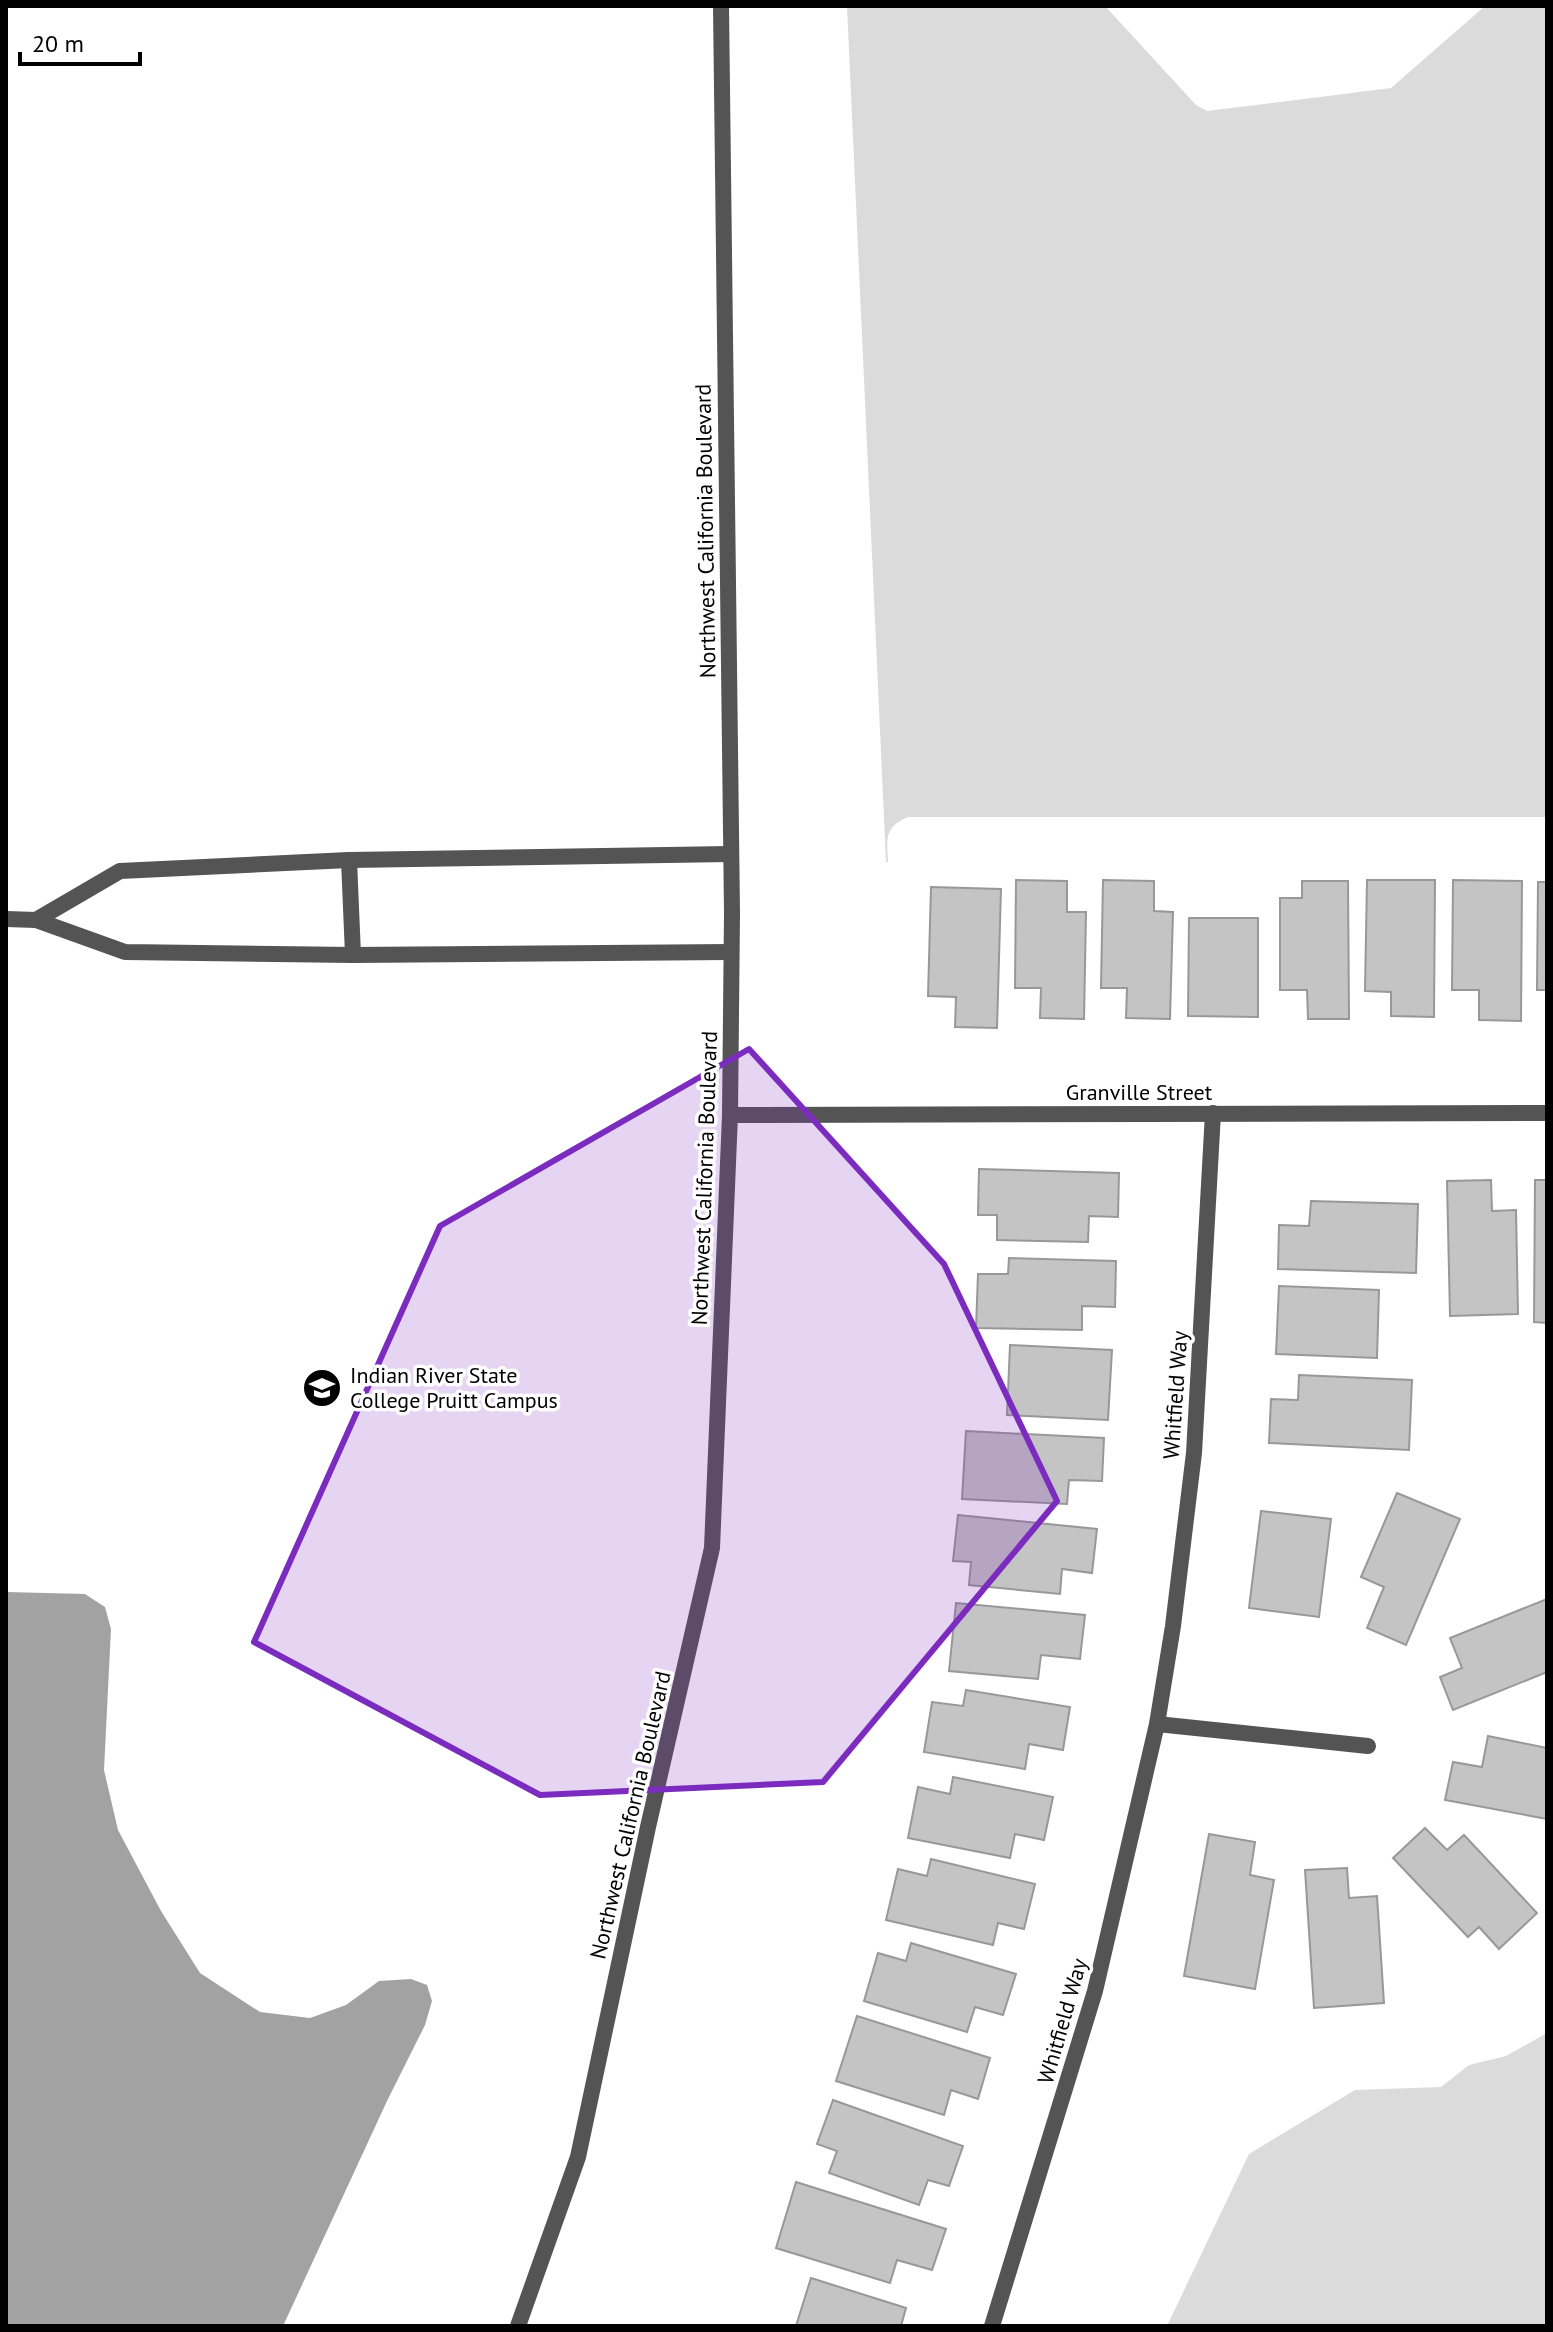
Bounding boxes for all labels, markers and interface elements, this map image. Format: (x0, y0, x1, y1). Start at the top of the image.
scale bar (20, 16, 140, 66)
text: 20 m (32, 28, 84, 59)
street label: Northwest California Boulevard (688, 383, 722, 679)
street label: Northwest California Boulevard (685, 1030, 723, 1326)
street label: Granville Street (1066, 1078, 1213, 1106)
street label: Whitfield Way (1157, 1329, 1194, 1460)
place label: Indian River State College Pruitt Campus (350, 1361, 558, 1414)
school or university icon: Indian River State College Pruitt Campus (301, 1367, 343, 1409)
street label: Northwest California Boulevard (583, 1668, 677, 1962)
street label: Whitfield Way (1031, 1954, 1093, 2087)

